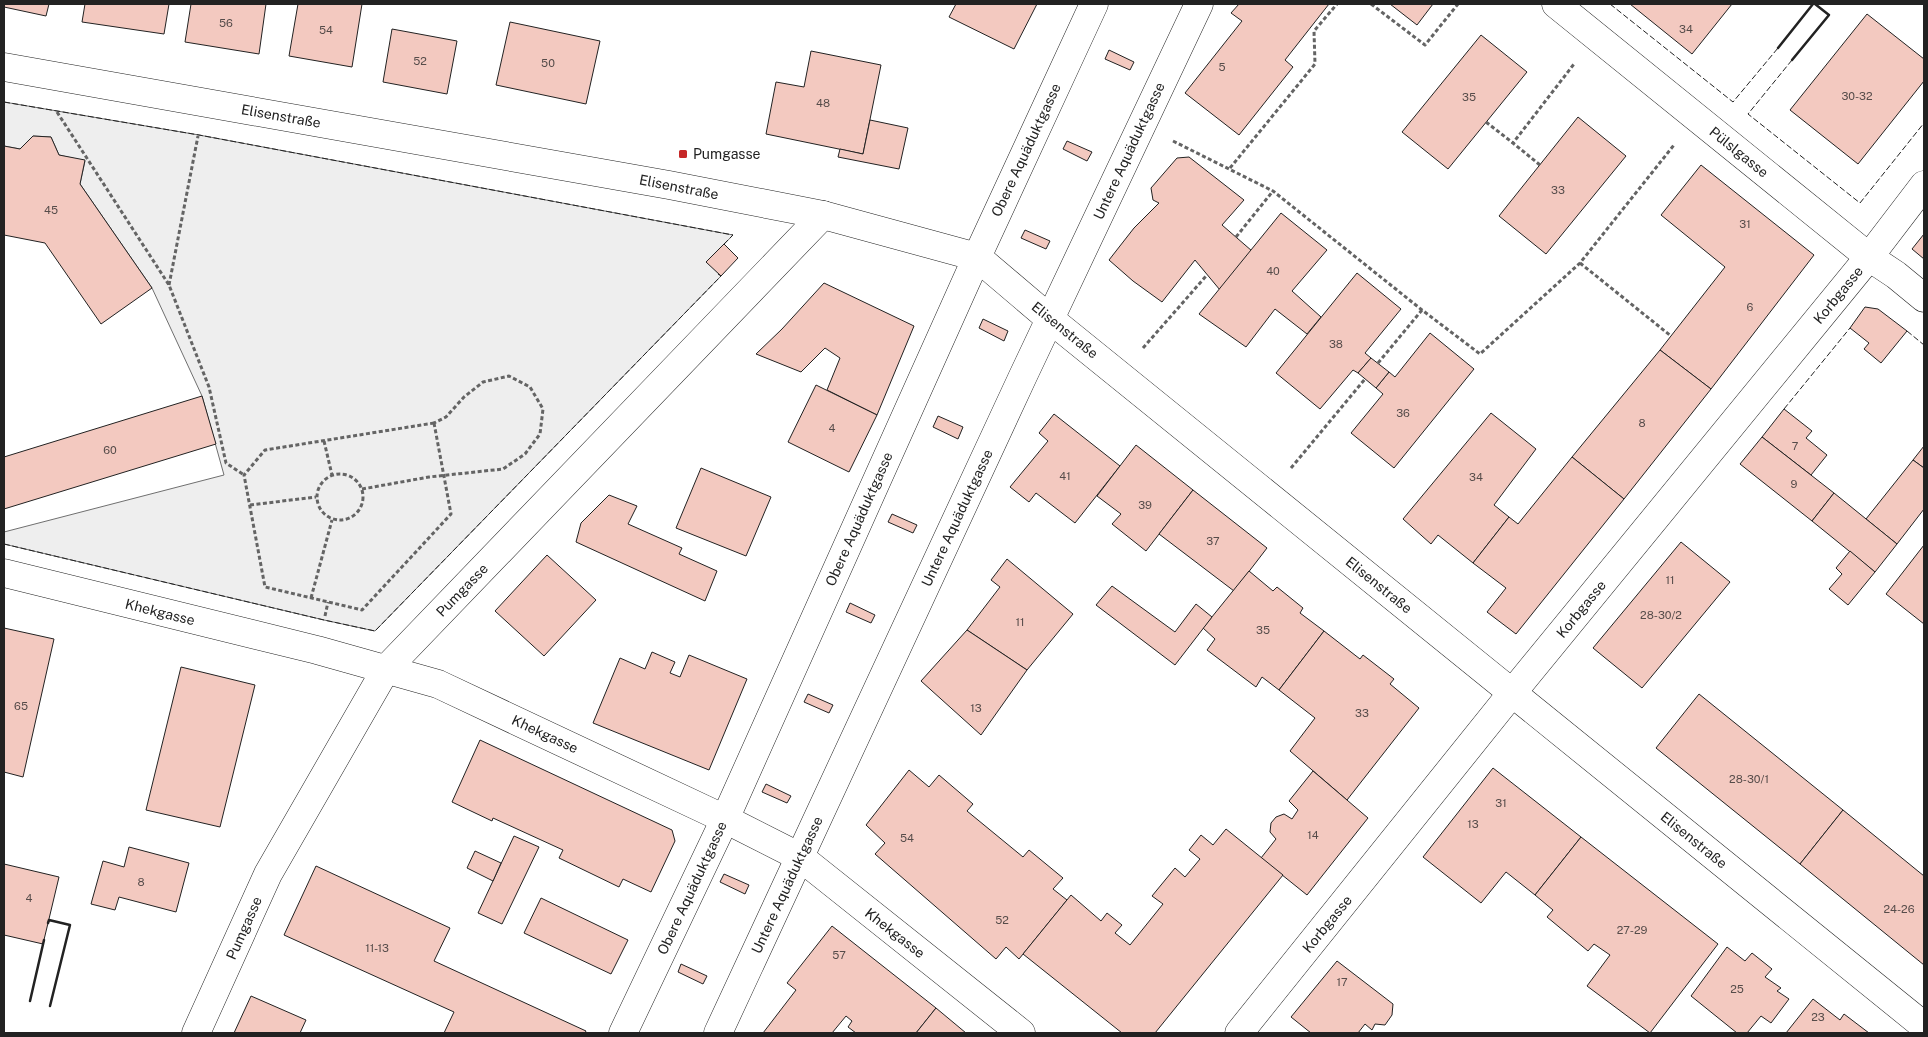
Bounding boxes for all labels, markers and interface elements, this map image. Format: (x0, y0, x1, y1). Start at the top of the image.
house number: 56 (219, 17, 233, 29)
house number: 34 (1679, 23, 1693, 35)
house number: 54 (319, 24, 333, 36)
house number: 52 (413, 55, 427, 67)
house number: 50 (541, 57, 555, 69)
house number: 5 (1218, 61, 1226, 73)
street label: Untere Aquäduktgasse (1090, 80, 1168, 222)
street label: Obere Aquäduktgasse (988, 81, 1064, 219)
house number: 30-32 (1841, 90, 1873, 102)
house number: 35 (1462, 91, 1476, 103)
house number: 48 (816, 97, 830, 109)
street label: Elisenstraße (240, 101, 322, 131)
street label: Pülslgasse (1706, 123, 1772, 181)
place label: Pumgasse (693, 146, 761, 162)
marker: Pumgasse (677, 148, 689, 160)
street label: Elisenstraße (638, 171, 720, 203)
house number: 33 (1551, 184, 1565, 196)
house number: 45 (44, 204, 58, 216)
house number: 31 (1739, 218, 1751, 230)
street label: Korbgasse (1810, 263, 1866, 327)
house number: 40 (1266, 265, 1280, 277)
street label: Elisenstraße (1029, 298, 1101, 362)
house number: 6 (1747, 301, 1754, 313)
house number: 38 (1329, 338, 1343, 350)
house number: 36 (1396, 407, 1410, 419)
house number: 8 (1638, 417, 1646, 429)
house number: 4 (829, 422, 836, 434)
house number: 7 (1792, 440, 1799, 452)
house number: 60 (103, 444, 117, 456)
street label: Untere Aquäduktgasse (918, 447, 996, 589)
street label: Obere Aquäduktgasse (822, 449, 896, 589)
house number: 41 (1059, 470, 1071, 482)
house number: 34 (1469, 471, 1483, 483)
house number: 9 (1791, 478, 1798, 490)
house number: 39 (1138, 499, 1152, 511)
house number: 37 (1206, 535, 1220, 547)
street label: Elisenstraße (1343, 553, 1415, 617)
street label: Pumgasse (433, 560, 491, 620)
house number: 11 (1666, 574, 1674, 586)
street label: Korbgasse (1553, 577, 1609, 641)
street label: Khekgasse (123, 596, 197, 628)
house number: 28-30/2 (1640, 609, 1682, 621)
house number: 11 (1016, 616, 1024, 628)
house number: 35 (1256, 624, 1270, 636)
house number: 65 (14, 700, 28, 712)
house number: 13 (970, 702, 982, 714)
house number: 33 (1355, 707, 1369, 719)
street label: Khekgasse (509, 712, 581, 756)
house number: 28-30/1 (1729, 773, 1769, 785)
house number: 31 (1495, 797, 1507, 809)
street label: Elisenstraße (1658, 808, 1730, 872)
street label: Untere Aquäduktgasse (748, 814, 826, 956)
house number: 13 (1467, 818, 1479, 830)
street label: Obere Aquäduktgasse (654, 819, 730, 957)
house number: 14 (1307, 829, 1319, 841)
house number: 54 (900, 832, 914, 844)
house number: 8 (137, 876, 145, 888)
house number: 4 (26, 892, 33, 904)
street label: Korbgasse (1299, 892, 1355, 956)
street label: Pumgasse (223, 894, 265, 962)
house number: 24-26 (1883, 903, 1915, 915)
street label: Khekgasse (862, 905, 928, 961)
house number: 52 (995, 914, 1009, 926)
house number: 27-29 (1617, 924, 1647, 936)
house number: 11-13 (365, 942, 389, 954)
house number: 57 (832, 949, 846, 961)
house number: 17 (1336, 976, 1348, 988)
house number: 25 (1730, 983, 1744, 995)
house number: 23 (1811, 1011, 1825, 1023)

